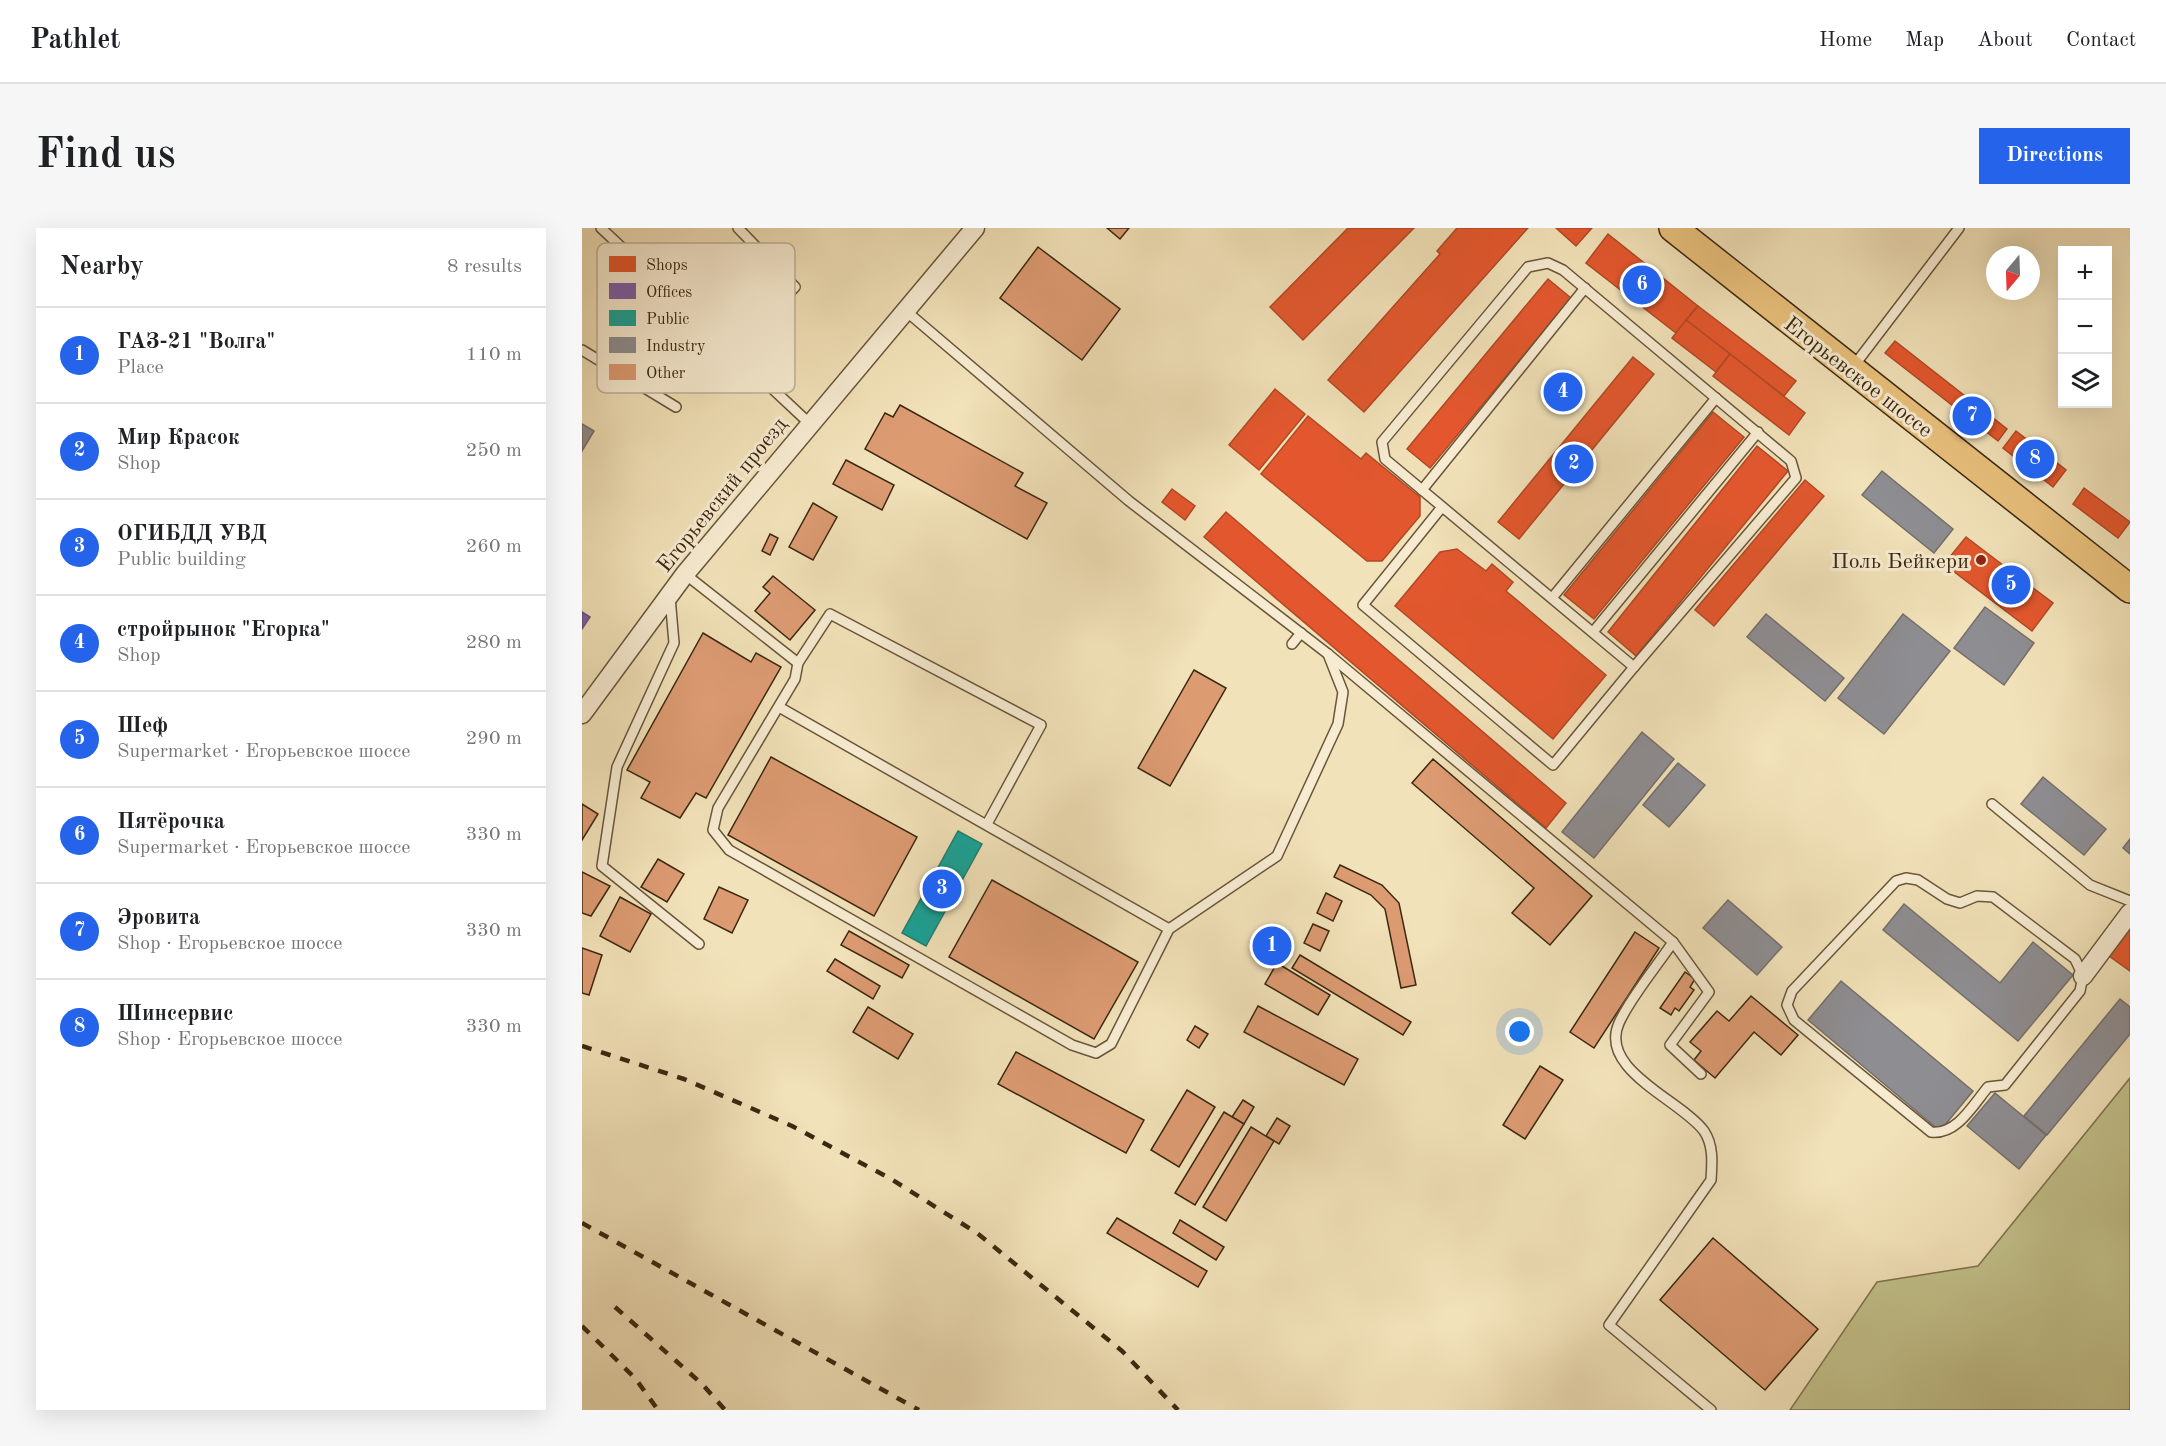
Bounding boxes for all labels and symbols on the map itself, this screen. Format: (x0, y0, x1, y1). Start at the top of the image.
legend (597, 243, 795, 393)
north arrow (1986, 246, 2040, 300)
text: Shops (646, 258, 688, 274)
pin: 6 (1622, 262, 1662, 308)
text: Offices (646, 285, 692, 301)
text: Public (646, 312, 689, 328)
street label: Егорьевское шоссе (1779, 313, 1936, 442)
text: Industry (646, 339, 706, 355)
text: Other (646, 366, 686, 382)
pin: 4 (1544, 370, 1582, 414)
pin: 7 (1952, 394, 1992, 438)
street label: Егорьевский проезд (654, 414, 792, 577)
pin: 8 (2016, 436, 2054, 482)
pin: 2 (1554, 442, 1594, 486)
place label: Поль Бейкери (1831, 551, 1969, 573)
marker: Поль Бейкери (1974, 553, 1988, 567)
pin: 5 (1992, 562, 2030, 608)
pin: 3 (922, 866, 962, 912)
pin: 1 (1252, 924, 1292, 968)
your location (1505, 1017, 1534, 1046)

